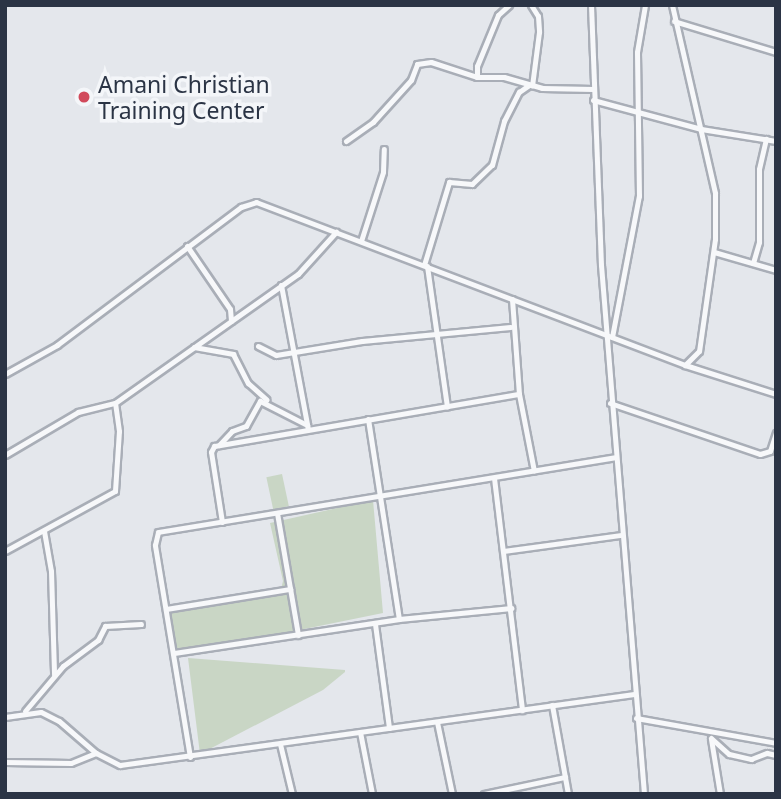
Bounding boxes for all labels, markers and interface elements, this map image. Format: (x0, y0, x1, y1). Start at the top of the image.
place label: Amani Christian Training Center (98, 70, 270, 124)
marker: Amani Christian Training Center (76, 89, 92, 105)

